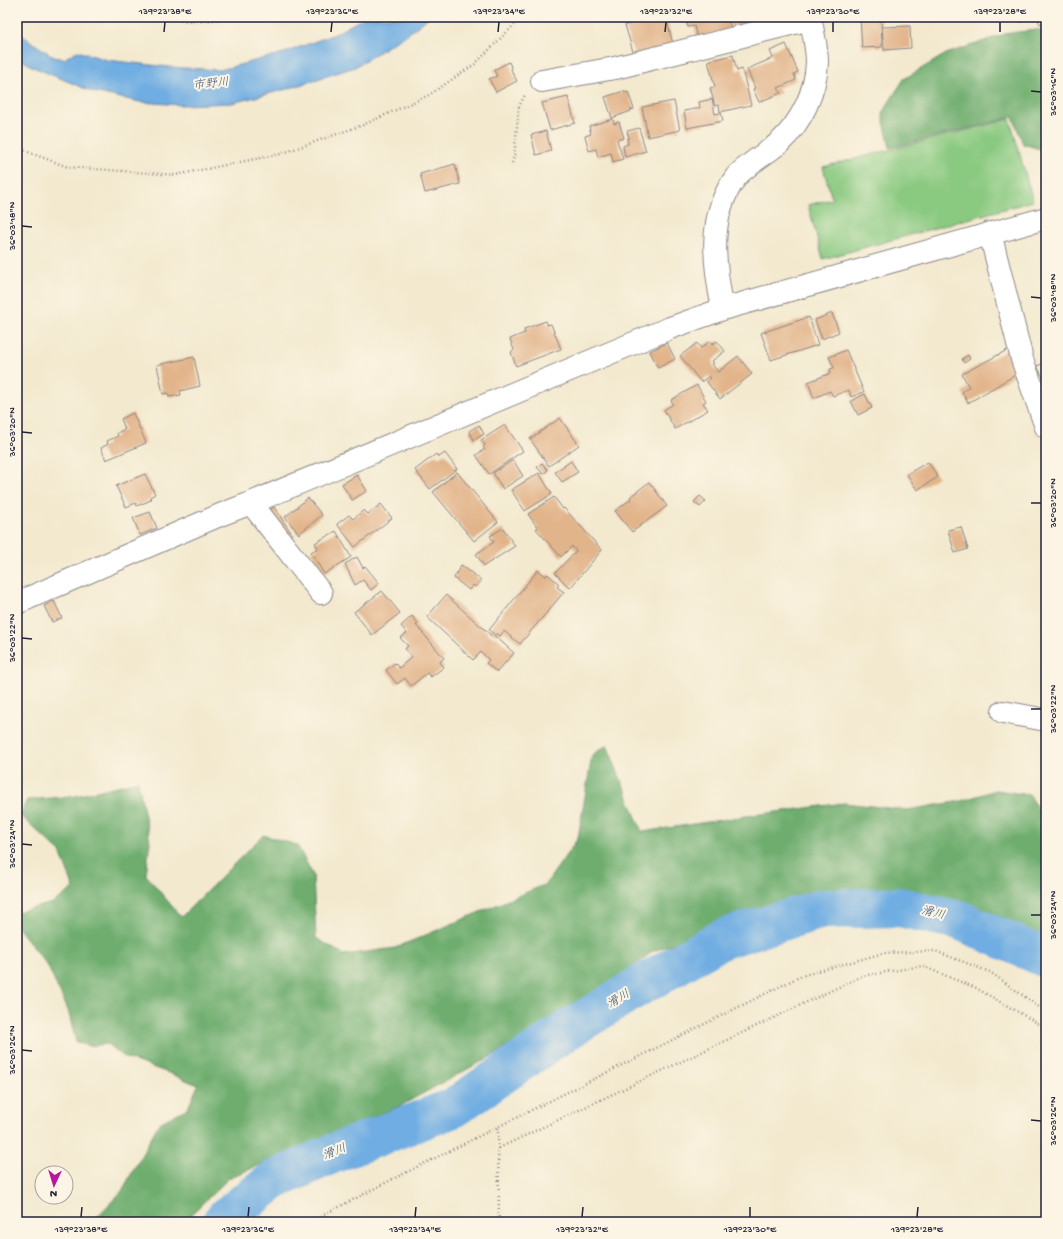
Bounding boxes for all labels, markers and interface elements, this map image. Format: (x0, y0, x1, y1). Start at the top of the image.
text: 139°23'38"E (138, 6, 192, 18)
text: 139°23'36"E (305, 6, 359, 18)
text: 139°23'34"E (472, 6, 526, 18)
text: 139°23'32"E (639, 6, 693, 18)
text: 139°23'30"E (806, 6, 860, 18)
text: 139°23'28"E (973, 6, 1027, 18)
text: 36°03'16"N (1048, 68, 1060, 117)
water label: 市野川 (192, 75, 230, 94)
text: 36°03'18"N (7, 201, 19, 251)
text: 36°03'18"N (1048, 273, 1060, 323)
text: 36°03'20"N (7, 407, 19, 458)
text: 36°03'20"N (1048, 478, 1060, 529)
text: 36°03'22"N (7, 613, 19, 663)
text: 36°03'22"N (1048, 684, 1060, 734)
text: 36°03'24"N (7, 819, 19, 869)
text: 36°03'24"N (1048, 890, 1060, 940)
water label: 滑川 (920, 904, 946, 924)
water label: 滑川 (605, 987, 633, 1012)
text: 36°03'26"N (7, 1025, 19, 1075)
text: 36°03'26"N (1048, 1096, 1060, 1146)
water label: 滑川 (321, 1141, 349, 1164)
north arrow (34, 1165, 74, 1205)
text: N (49, 1187, 57, 1199)
text: 139°23'38"E (54, 1224, 108, 1236)
text: 139°23'36"E (221, 1224, 275, 1236)
text: 139°23'34"E (388, 1224, 442, 1236)
text: 139°23'32"E (555, 1224, 609, 1236)
text: 139°23'30"E (723, 1224, 777, 1236)
text: 139°23'28"E (890, 1224, 944, 1236)

